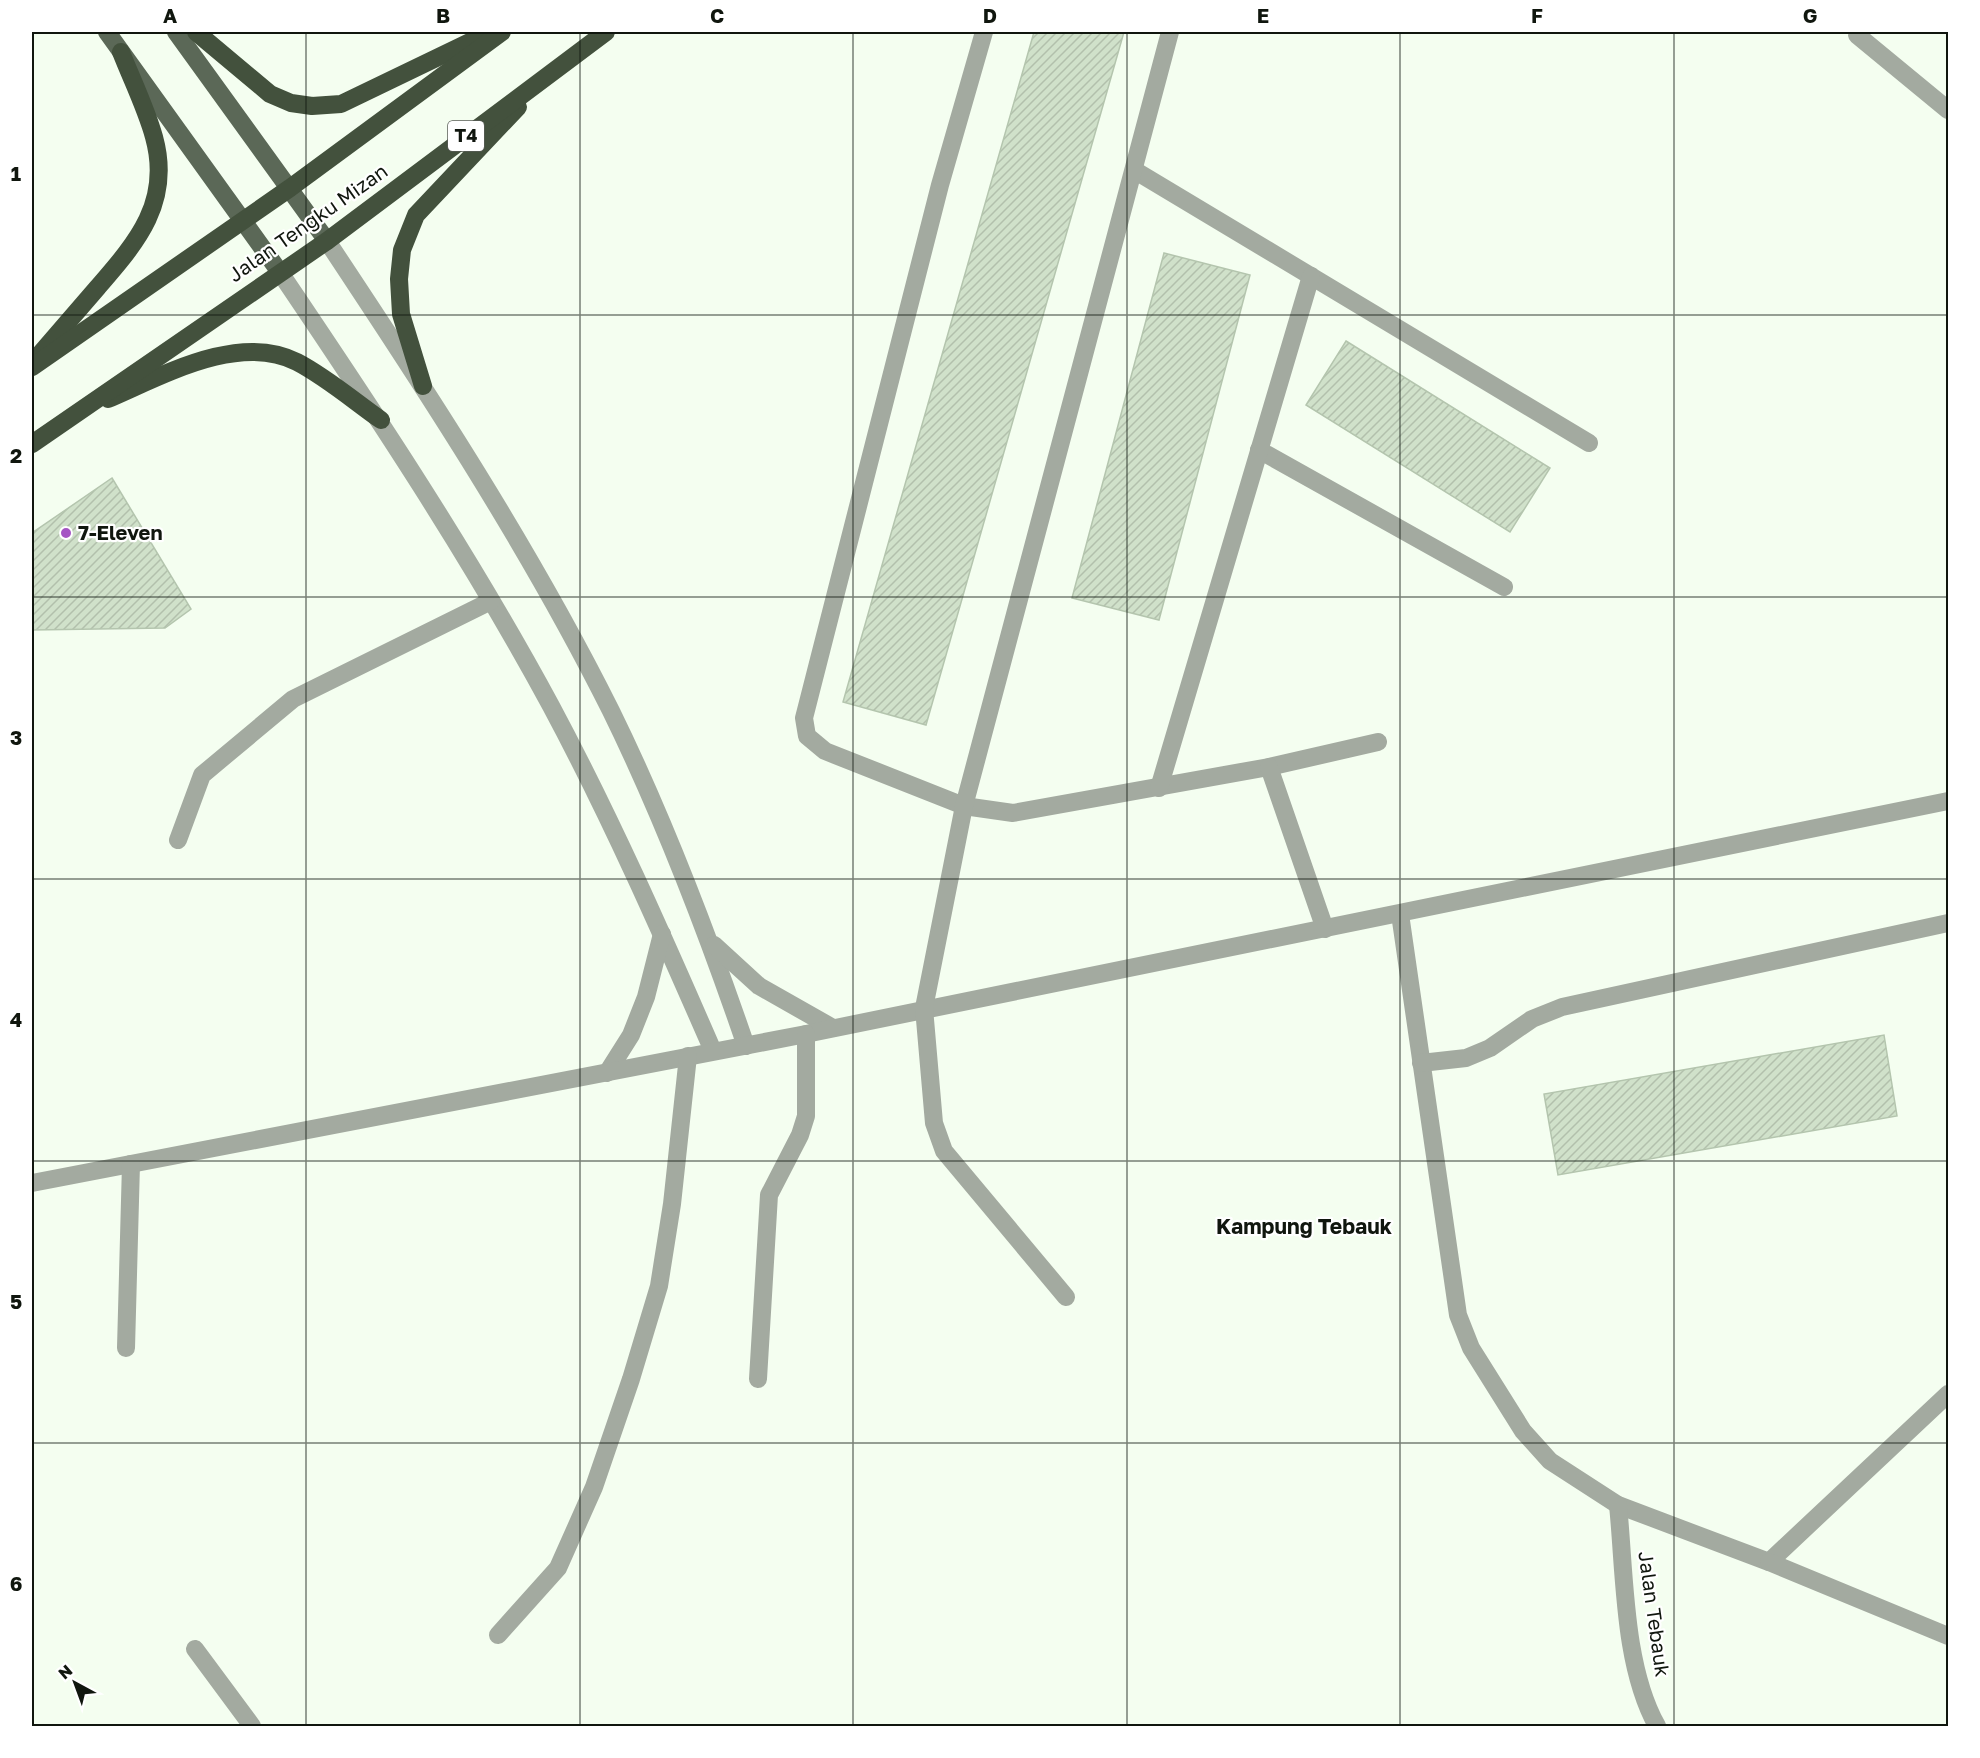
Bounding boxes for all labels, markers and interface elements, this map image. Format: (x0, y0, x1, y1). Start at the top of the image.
text: A (163, 3, 177, 27)
text: B (436, 3, 450, 27)
text: C (710, 3, 724, 27)
text: D (983, 3, 997, 27)
text: E (1257, 3, 1269, 27)
text: F (1531, 3, 1543, 27)
text: G (1803, 3, 1817, 27)
road number: T4 (448, 121, 484, 151)
street label: Jalan Tengku Mizan (223, 158, 392, 286)
text: 1 (11, 161, 21, 185)
text: 2 (10, 443, 22, 467)
place label: 7-Eleven (78, 520, 162, 544)
marker: 7-Eleven (59, 526, 73, 540)
text: 3 (10, 725, 22, 749)
text: 4 (10, 1007, 22, 1031)
district label: Kampung Tebauk (1216, 1213, 1392, 1239)
text: 5 (10, 1289, 22, 1313)
street label: Jalan Tebauk (1634, 1550, 1676, 1678)
text: 6 (10, 1571, 22, 1595)
north arrow (45, 1653, 105, 1713)
text: N (54, 1660, 76, 1683)

